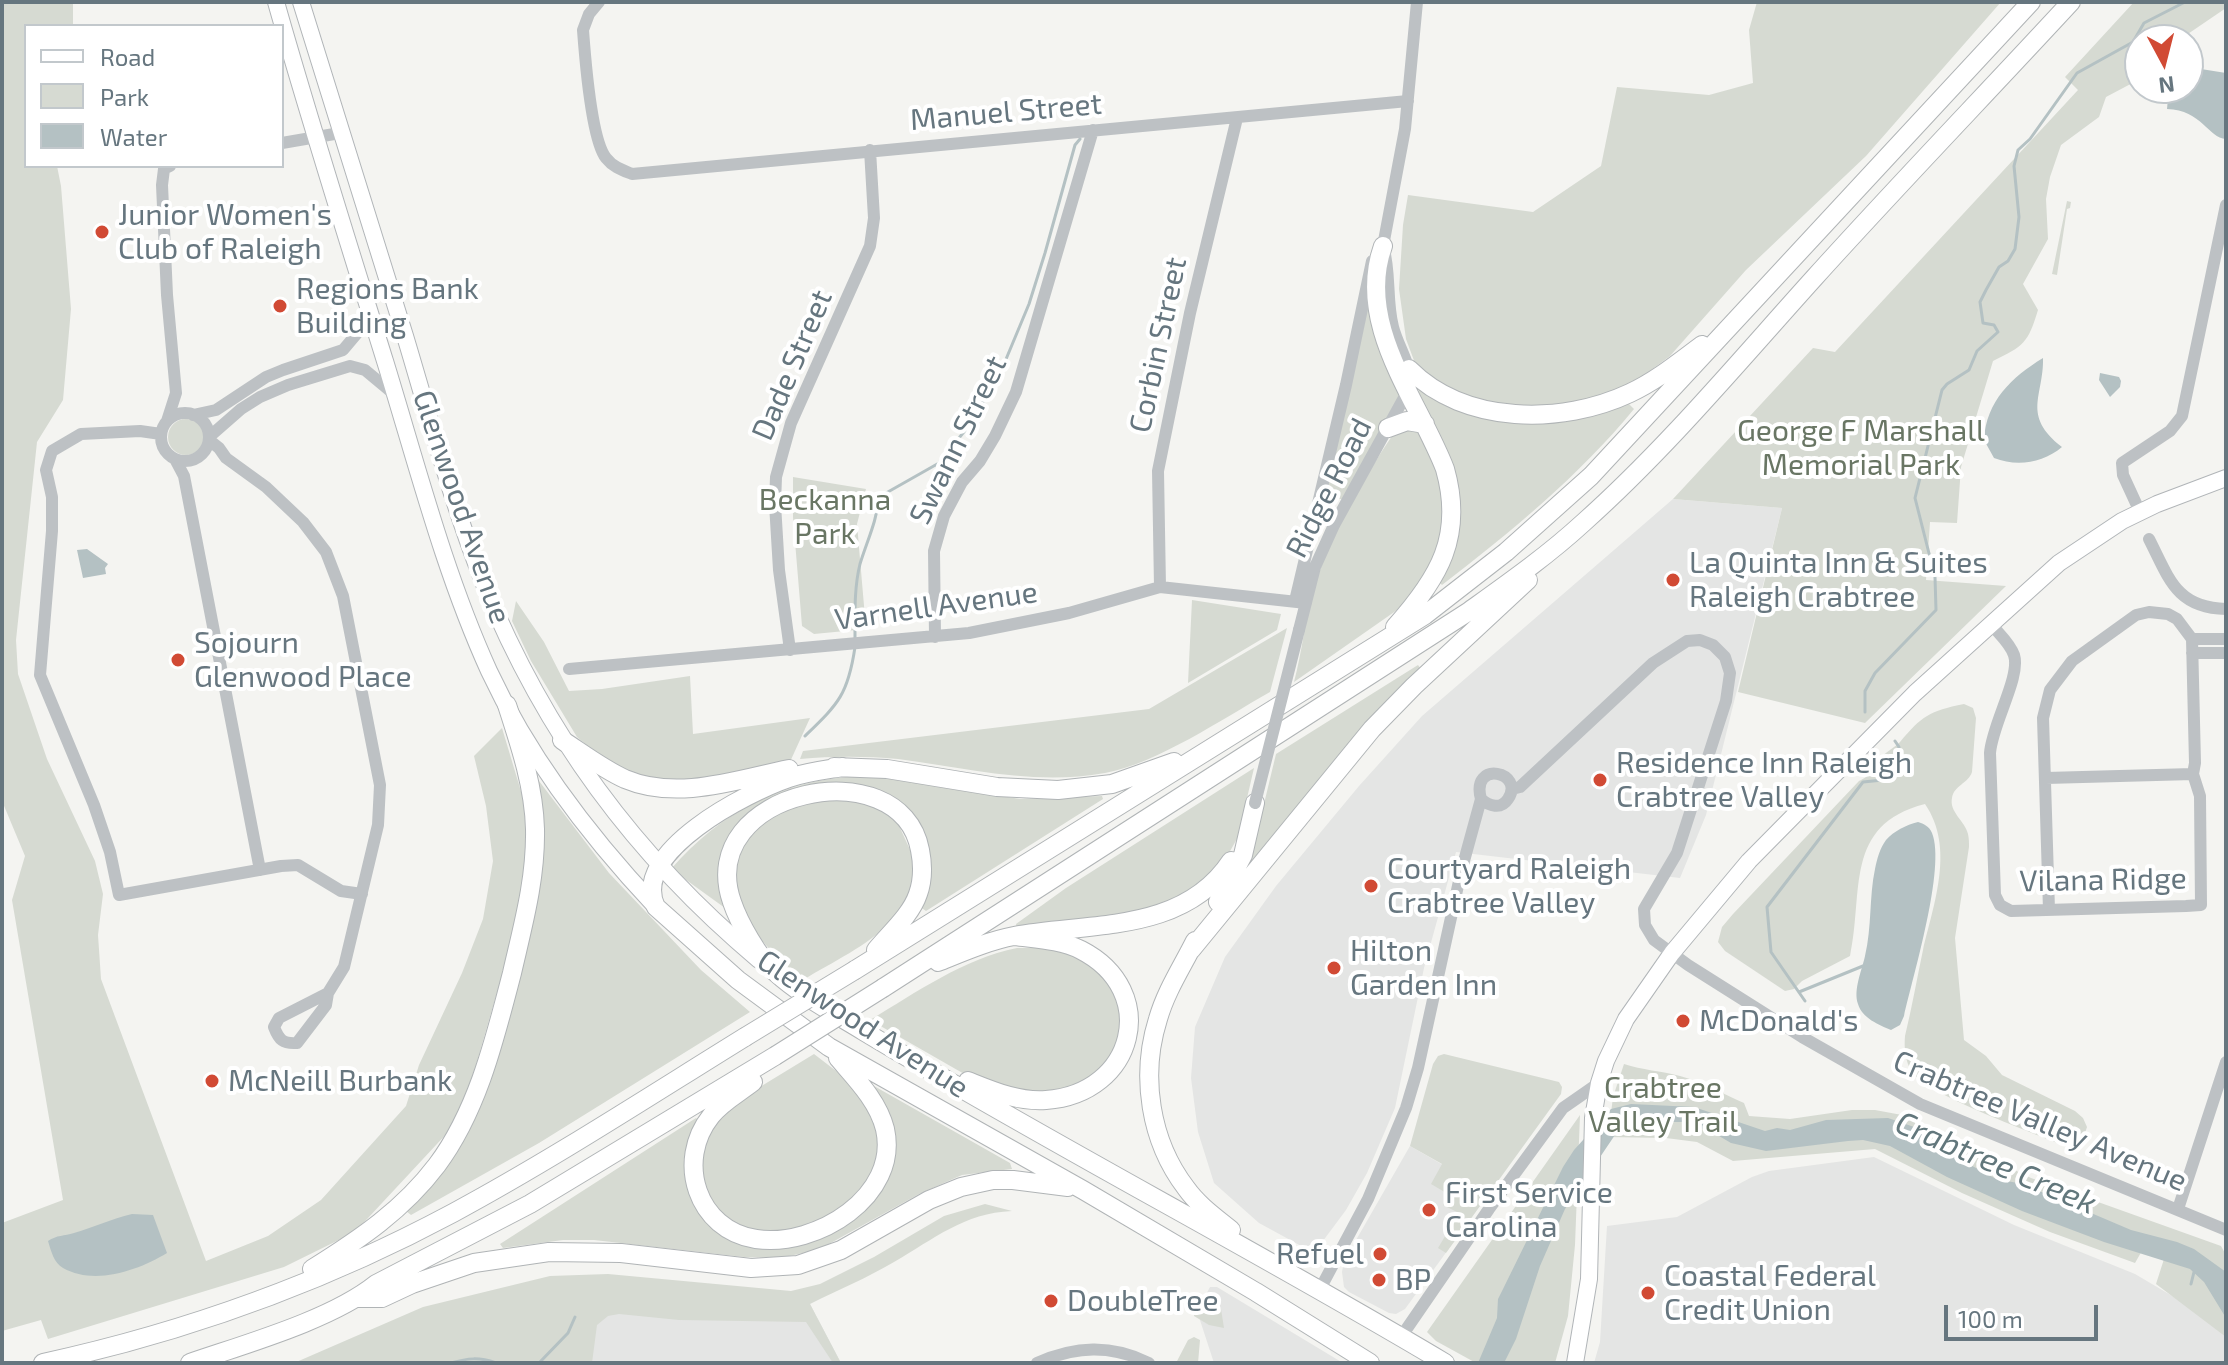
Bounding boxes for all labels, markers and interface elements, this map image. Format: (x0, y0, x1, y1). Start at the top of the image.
legend (24, 24, 284, 168)
north arrow (2124, 24, 2204, 104)
text: Road (100, 42, 155, 71)
text: N (2157, 72, 2176, 100)
text: Park (100, 82, 149, 111)
street label: Manuel Street (909, 86, 1103, 138)
text: Water (100, 122, 167, 151)
place label: Junior Women's Club of Raleigh (118, 197, 332, 268)
marker: Junior Women's Club of Raleigh (93, 223, 111, 241)
street label: Corbin Street (1122, 254, 1194, 436)
place label: Regions Bank Building (296, 271, 479, 342)
street label: Dade Street (744, 284, 840, 446)
marker: Regions Bank Building (271, 297, 289, 315)
street label: Swann Street (902, 350, 1014, 530)
street label: Glenwood Avenue (405, 386, 519, 628)
street label: Ridge Road (1279, 412, 1379, 564)
park label: George F Marshall Memorial Park (1737, 413, 1985, 484)
park label: Beckanna Park (759, 482, 891, 552)
place label: La Quinta Inn & Suites Raleigh Crabtree (1689, 545, 1988, 616)
marker: La Quinta Inn & Suites Raleigh Crabtree (1664, 571, 1682, 589)
street label: Varnell Avenue (832, 574, 1040, 638)
place label: Sojourn Glenwood Place (194, 625, 411, 696)
marker: Sojourn Glenwood Place (169, 651, 187, 669)
place label: Residence Inn Raleigh Crabtree Valley (1616, 745, 1912, 816)
marker: Residence Inn Raleigh Crabtree Valley (1591, 771, 1609, 789)
place label: Courtyard Raleigh Crabtree Valley (1387, 851, 1631, 922)
street label: Vilana Ridge (2019, 861, 2187, 899)
marker: Courtyard Raleigh Crabtree Valley (1362, 877, 1380, 895)
place label: Hilton Garden Inn (1350, 933, 1497, 1004)
street label: Glenwood Avenue (751, 942, 975, 1106)
marker: Hilton Garden Inn (1325, 959, 1343, 977)
place label: McDonald's (1699, 1003, 1858, 1039)
marker: McDonald's (1674, 1012, 1692, 1030)
street label: Crabtree Valley Avenue (1888, 1043, 2192, 1199)
place label: McNeill Burbank (228, 1063, 452, 1099)
park label: Crabtree Valley Trail (1588, 1070, 1738, 1140)
marker: McNeill Burbank (203, 1072, 221, 1090)
water label: Crabtree Creek (1890, 1103, 2102, 1223)
place label: First Service Carolina (1445, 1175, 1613, 1246)
marker: First Service Carolina (1420, 1201, 1438, 1219)
place label: Refuel (1276, 1236, 1364, 1272)
marker: Refuel (1371, 1245, 1389, 1263)
place label: Coastal Federal Credit Union (1664, 1258, 1876, 1328)
place label: BP (1395, 1262, 1431, 1298)
marker: BP (1370, 1271, 1388, 1289)
place label: DoubleTree (1067, 1283, 1219, 1319)
marker: Coastal Federal Credit Union (1639, 1284, 1657, 1302)
scale bar (1948, 1289, 2102, 1339)
marker: DoubleTree (1042, 1292, 1060, 1310)
text: 100 m (1958, 1304, 2023, 1333)

